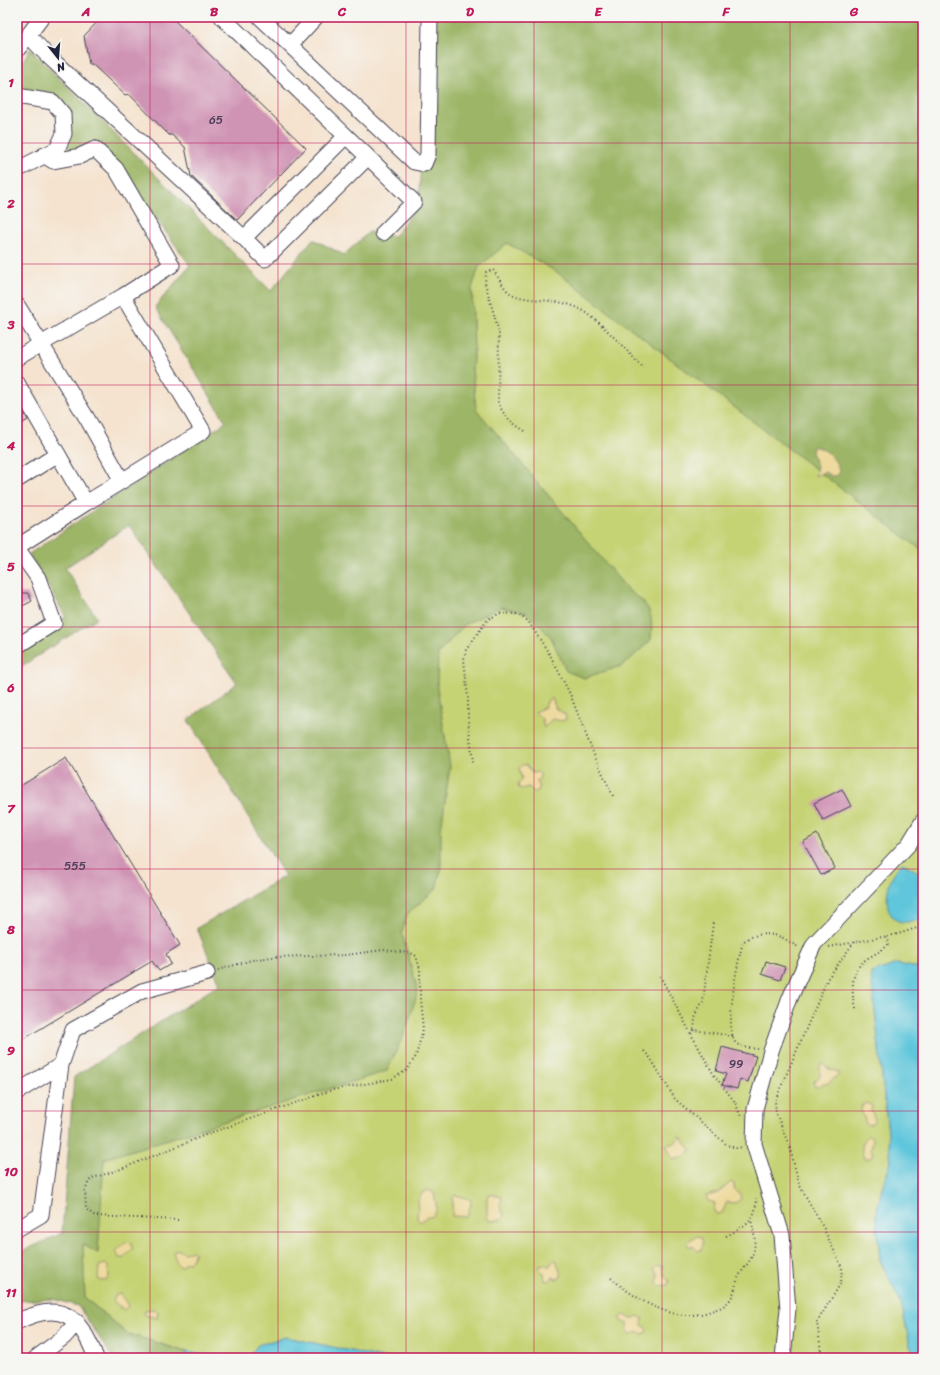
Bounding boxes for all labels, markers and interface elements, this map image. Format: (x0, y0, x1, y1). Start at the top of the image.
text: A (81, 0, 90, 23)
text: B (210, 0, 219, 23)
text: C (337, 0, 347, 23)
text: D (466, 0, 474, 23)
text: E (594, 0, 603, 23)
text: F (721, 0, 730, 23)
text: G (849, 0, 859, 23)
north arrow (38, 38, 78, 78)
text: N (54, 57, 68, 77)
text: 1 (8, 71, 14, 94)
house number: 65 (209, 109, 223, 131)
text: 2 (6, 192, 15, 215)
text: 3 (6, 313, 15, 336)
text: 4 (6, 434, 16, 457)
text: 5 (7, 555, 15, 578)
text: 6 (6, 676, 15, 699)
text: 7 (7, 797, 16, 820)
house number: 555 (64, 855, 86, 877)
text: 8 (6, 918, 15, 941)
text: 9 (7, 1039, 15, 1062)
house number: 99 (729, 1053, 743, 1075)
text: 10 (4, 1160, 18, 1183)
text: 11 (5, 1281, 17, 1304)

